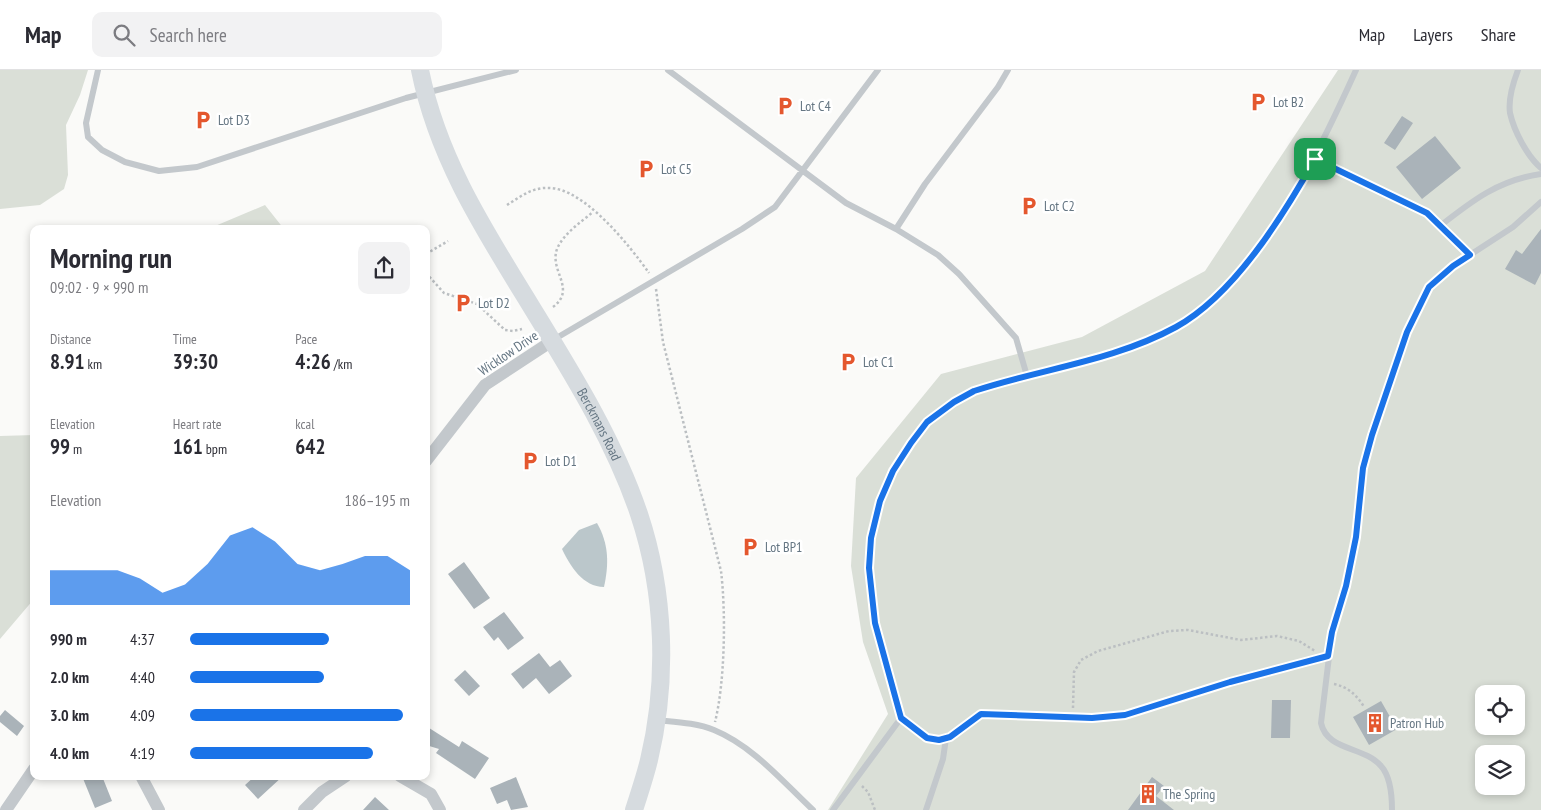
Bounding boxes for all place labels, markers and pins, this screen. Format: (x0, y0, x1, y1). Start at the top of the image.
parking icon: Lot B2 (1247, 91, 1269, 113)
place label: Lot B2 (1273, 93, 1304, 111)
parking icon: Lot C4 (774, 95, 796, 117)
place label: Lot C4 (800, 97, 831, 115)
parking icon: Lot D3 (192, 109, 214, 131)
place label: Lot D3 (218, 111, 250, 129)
pin (1294, 138, 1336, 180)
parking icon: Lot C5 (635, 158, 657, 180)
place label: Lot C5 (661, 160, 692, 178)
parking icon: Lot C2 (1018, 195, 1040, 217)
place label: Lot C2 (1044, 197, 1075, 215)
parking icon: Lot D2 (452, 292, 474, 314)
place label: Lot D2 (478, 294, 510, 312)
parking icon: Lot C1 (837, 351, 859, 373)
place label: Lot C1 (863, 353, 894, 371)
parking icon: Lot D1 (519, 450, 541, 472)
place label: Lot D1 (545, 452, 577, 470)
parking icon: Lot BP1 (739, 536, 761, 558)
place label: Lot BP1 (765, 538, 802, 556)
building icon: Patron Hub (1364, 712, 1386, 734)
place label: Patron Hub (1390, 714, 1444, 732)
building icon: The Spring (1137, 783, 1159, 805)
place label: The Spring (1163, 785, 1215, 803)

